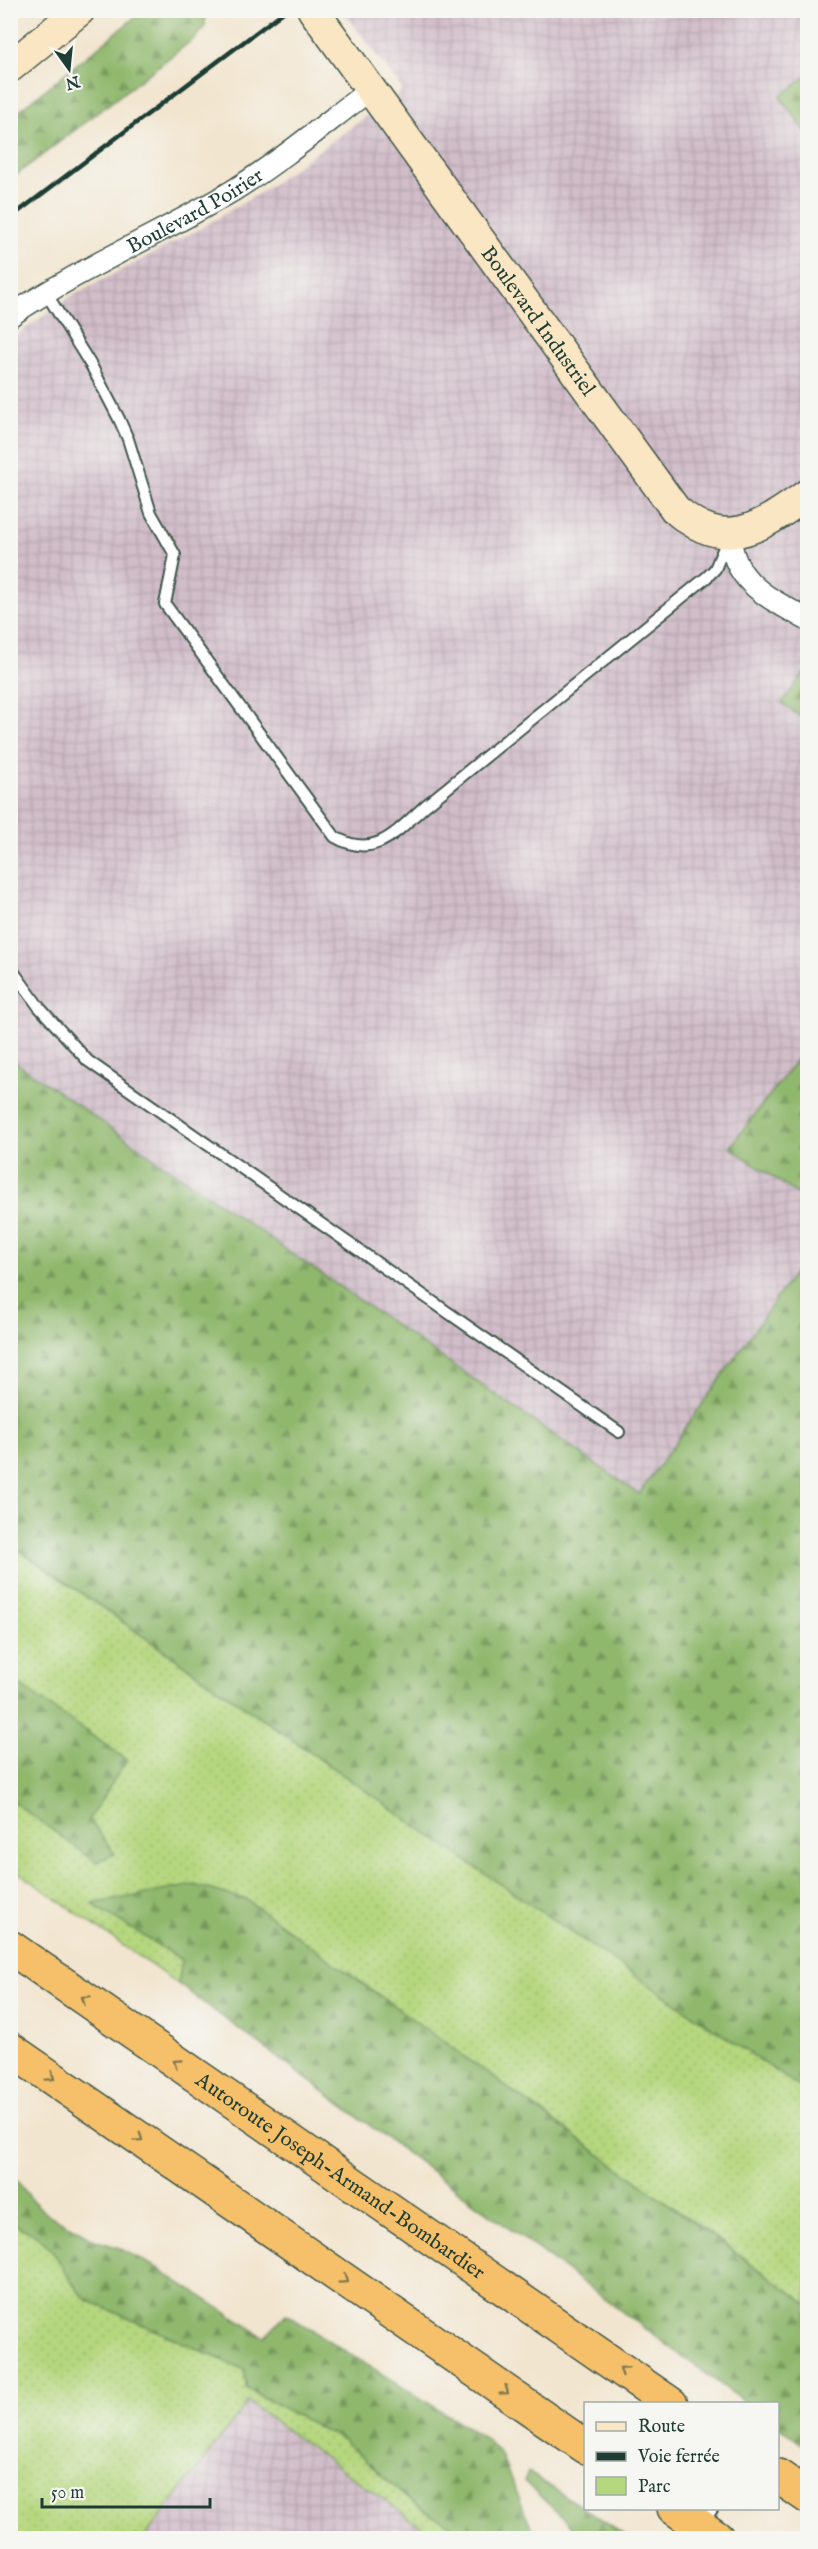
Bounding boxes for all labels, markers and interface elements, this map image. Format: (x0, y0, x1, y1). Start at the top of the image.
north arrow (39, 39, 99, 99)
text: N (63, 70, 83, 93)
street label: Boulevard Poirier (123, 162, 269, 261)
street label: Boulevard Industriel (474, 241, 601, 402)
one-way arrow (80, 1995, 91, 2006)
one-way arrow (173, 2059, 184, 2070)
street label: Autoroute Joseph-Armand-Bombardier (189, 2067, 490, 2287)
one-way arrow (44, 2070, 55, 2081)
one-way arrow (133, 2131, 144, 2142)
one-way arrow (338, 2273, 349, 2284)
one-way arrow (619, 2366, 630, 2377)
one-way arrow (498, 2384, 509, 2395)
legend (584, 2402, 779, 2510)
text: Route (638, 2416, 685, 2439)
text: Voie ferrée (637, 2446, 720, 2469)
scale bar (42, 2471, 210, 2509)
text: Parc (638, 2476, 671, 2499)
text: 50 m (51, 2482, 84, 2505)

